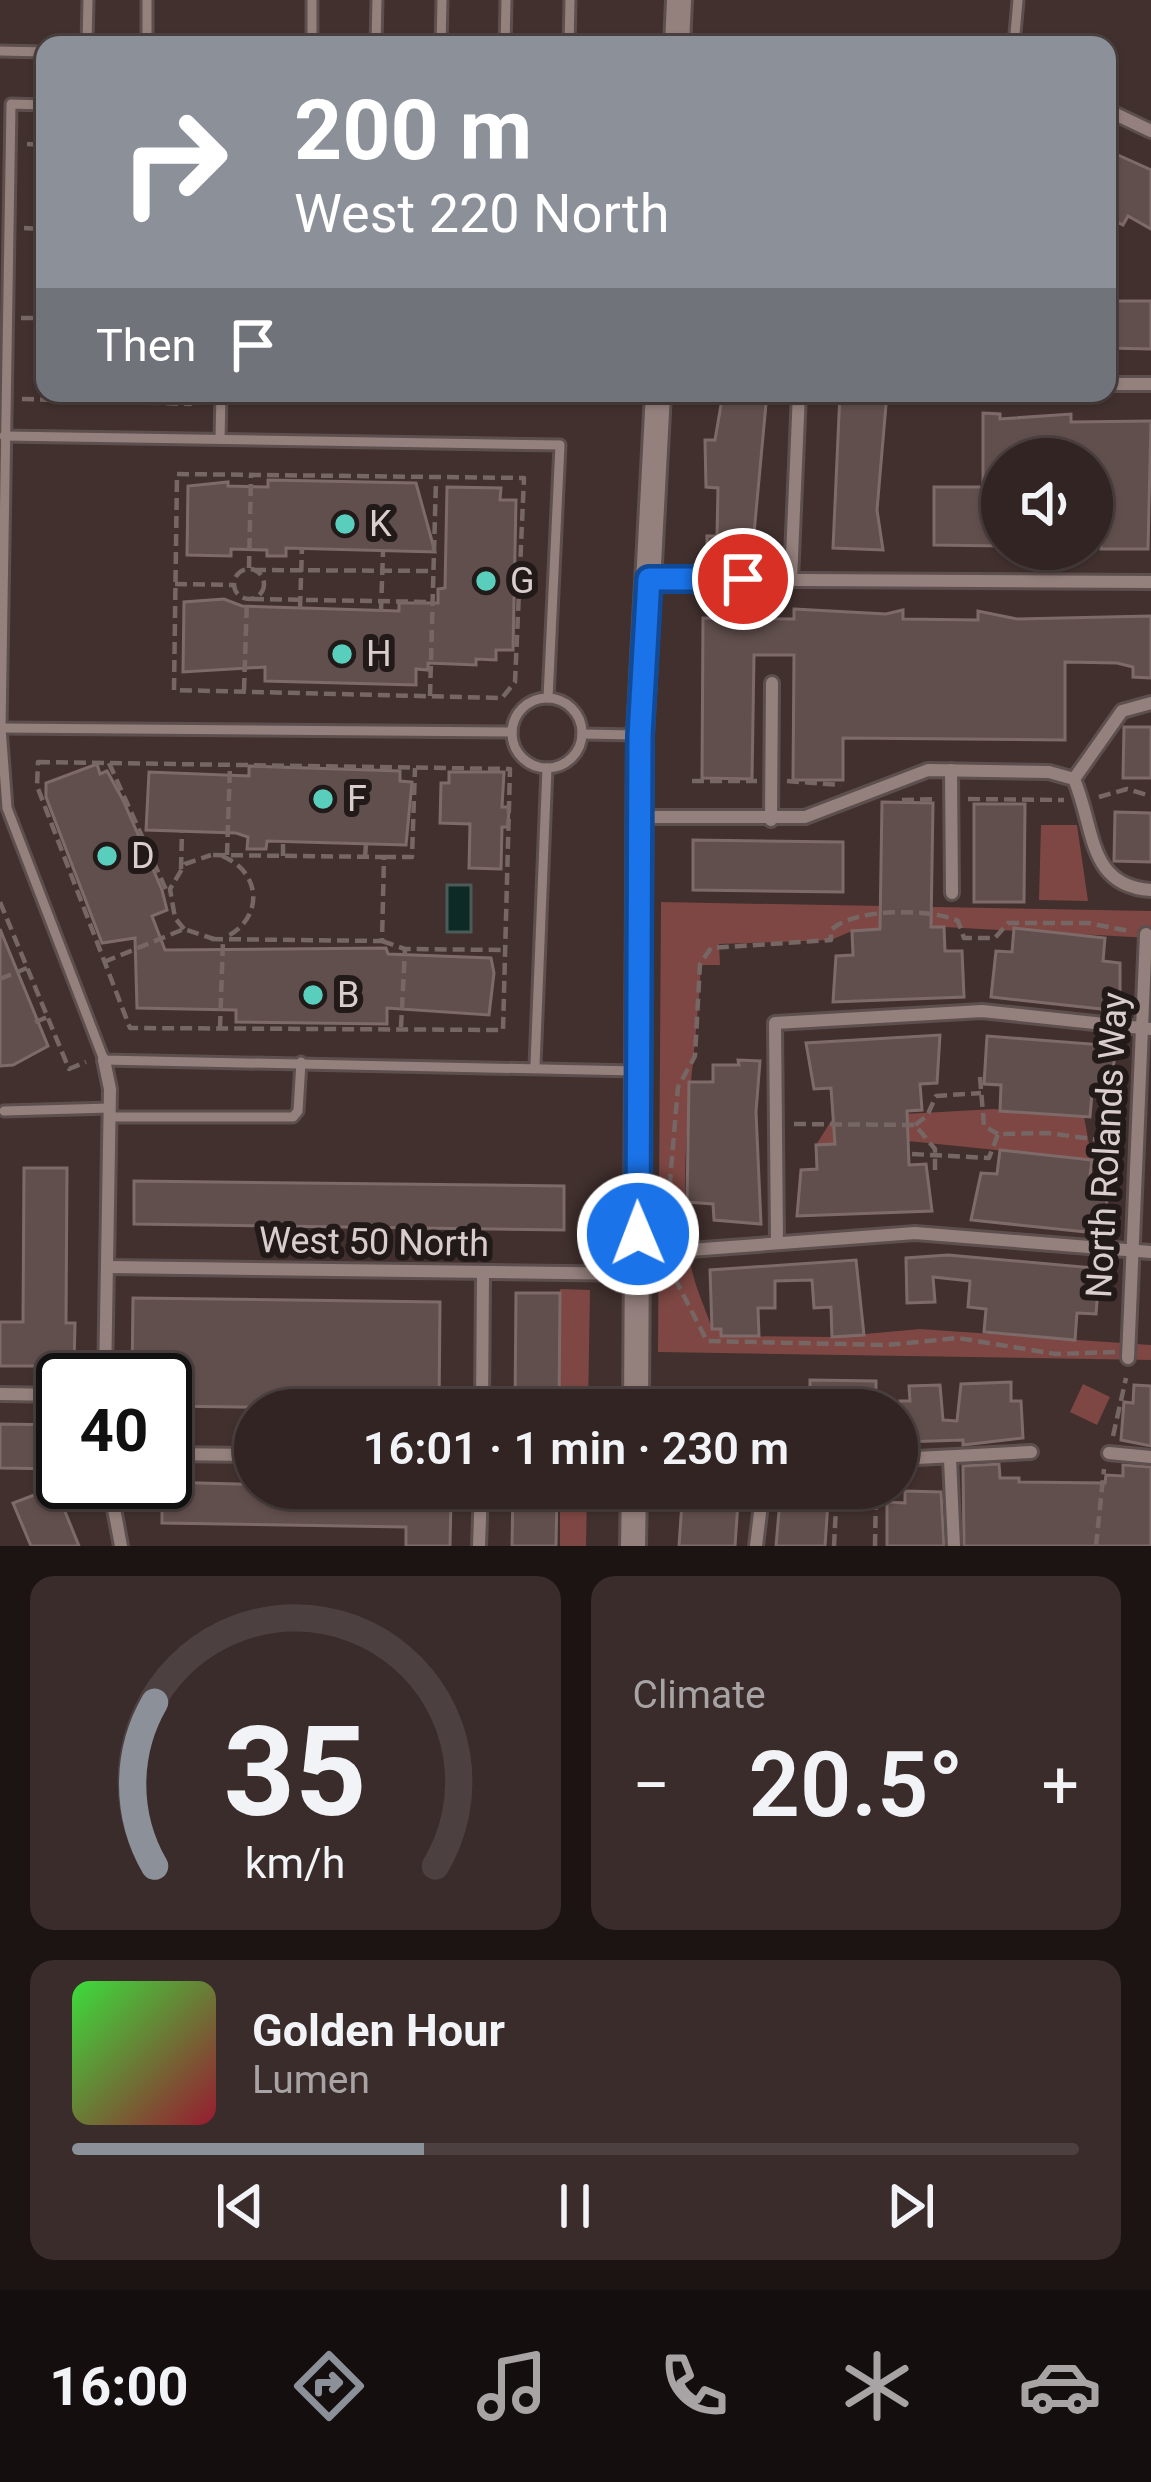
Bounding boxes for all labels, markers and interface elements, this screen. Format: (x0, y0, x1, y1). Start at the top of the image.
text: 200 m (294, 81, 532, 180)
icon: right (96, 84, 252, 240)
text: West 220 North (294, 182, 669, 245)
icon: arrive (220, 312, 286, 378)
text: Then (96, 319, 196, 372)
map controls (981, 438, 1113, 570)
button: sound (981, 438, 1113, 570)
place label: K (369, 503, 392, 545)
marker: K (332, 511, 358, 537)
pin (692, 528, 794, 630)
icon: arrive (710, 546, 776, 612)
place label: G (510, 560, 535, 602)
marker: G (473, 568, 499, 594)
place label: H (366, 633, 392, 675)
marker: H (329, 641, 355, 667)
place label: F (347, 778, 367, 820)
marker: F (310, 786, 336, 812)
place label: D (131, 835, 155, 877)
marker: D (94, 843, 120, 869)
place label: B (337, 974, 359, 1016)
marker: B (300, 982, 326, 1008)
street label: North Rolands Way (1078, 991, 1136, 1299)
position arrow (575, 1171, 701, 1297)
street label: West 50 North (259, 1219, 489, 1265)
speed limit sign: 40 (36, 1353, 192, 1509)
text: 16:01 · 1 min · 230 m (363, 1422, 789, 1475)
text: Climate (633, 1672, 766, 1718)
text: 35 (224, 1699, 367, 1845)
text: 20.5° (749, 1733, 963, 1838)
text: − (633, 1747, 670, 1824)
text: + (1042, 1747, 1079, 1824)
text: km/h (245, 1838, 346, 1888)
text: Golden Hour (252, 2004, 505, 2057)
text: Lumen (252, 2057, 370, 2103)
icon: previous (207, 2173, 273, 2239)
icon: pause (542, 2173, 608, 2239)
icon: next (878, 2173, 944, 2239)
icon: directions (287, 2344, 371, 2428)
icon: music (470, 2344, 554, 2428)
icon: phone (652, 2344, 736, 2428)
icon: climate (835, 2344, 919, 2428)
icon: car (1018, 2344, 1102, 2428)
text: 16:00 (49, 2355, 188, 2418)

